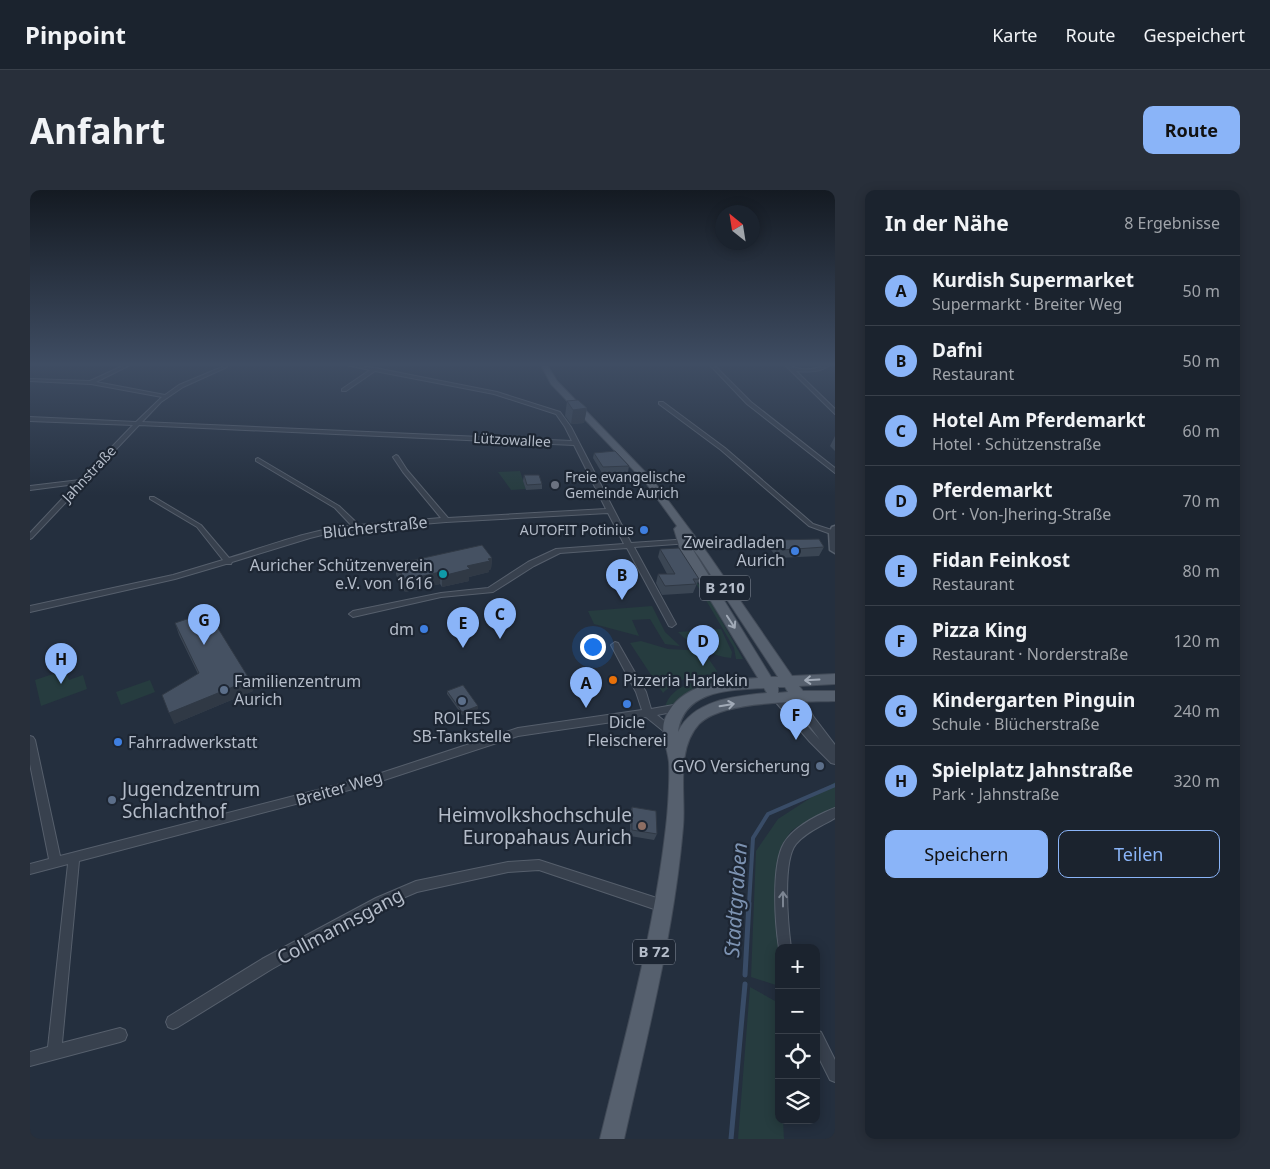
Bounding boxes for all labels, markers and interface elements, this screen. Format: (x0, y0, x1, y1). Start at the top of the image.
text: Pinpoint (25, 18, 126, 51)
text: Karte (992, 23, 1038, 47)
text: Route (1066, 23, 1115, 47)
text: Gespeichert (1143, 23, 1245, 47)
button: Route (1143, 106, 1240, 154)
text: Anfahrt (30, 107, 165, 154)
north arrow (715, 205, 760, 250)
text: In der Nähe (885, 209, 1009, 237)
text: 8 Ergebnisse (1124, 212, 1220, 234)
text: Kurdish Supermarket (932, 267, 1134, 293)
text: A (895, 280, 907, 302)
text: 50 m (1183, 280, 1220, 302)
text: Supermarkt · Breiter Weg (932, 293, 1122, 315)
text: Dafni (932, 337, 983, 363)
text: B (896, 350, 906, 372)
text: 50 m (1183, 350, 1220, 372)
text: Restaurant (932, 363, 1014, 385)
text: Hotel Am Pferdemarkt (932, 407, 1146, 433)
text: C (896, 420, 906, 442)
text: 60 m (1183, 420, 1220, 442)
street label: Lützowallee (473, 428, 551, 451)
text: Hotel · Schützenstraße (932, 433, 1101, 455)
street label: Jahnstraße (56, 441, 120, 508)
place label: Freie evangelische Gemeinde Aurich (565, 467, 686, 502)
text: Pferdemarkt (932, 477, 1052, 503)
marker: Freie evangelische Gemeinde Aurich (549, 479, 561, 491)
text: D (895, 490, 907, 512)
text: 70 m (1183, 490, 1220, 512)
text: Ort · Von-Jhering-Straße (932, 503, 1111, 525)
street label: Blücherstraße (321, 511, 429, 543)
place label: AUTOFIT Potinius (520, 520, 634, 539)
marker: AUTOFIT Potinius (638, 524, 650, 536)
place label: Zweiradladen Aurich (683, 531, 785, 571)
marker: Zweiradladen Aurich (789, 545, 801, 557)
text: Fidan Feinkost (932, 547, 1070, 573)
place label: Auricher Schützenverein e.V. von 1616 (250, 554, 433, 594)
pin: B (606, 559, 638, 600)
text: E (897, 560, 905, 582)
text: 80 m (1183, 560, 1220, 582)
marker: Auricher Schützenverein e.V. von 1616 (437, 568, 449, 580)
text: Restaurant (932, 573, 1014, 595)
road number: B 210 (700, 576, 750, 600)
pin: C (484, 598, 516, 639)
pin: G (188, 604, 220, 645)
pin: E (447, 607, 479, 648)
one-way arrow (726, 614, 736, 628)
text: Pizza King (932, 617, 1027, 643)
place label: dm (389, 618, 414, 640)
marker: dm (418, 623, 430, 635)
pin: D (687, 625, 719, 666)
text: F (897, 630, 905, 652)
text: 120 m (1173, 630, 1220, 652)
your location (580, 634, 606, 660)
pin: H (45, 643, 77, 684)
text: Restaurant · Norderstraße (932, 643, 1128, 665)
pin: A (570, 667, 602, 708)
place label: Pizzeria Harlekin (623, 669, 748, 691)
place label: Familienzentrum Aurich (234, 670, 361, 710)
marker: Pizzeria Harlekin (607, 674, 619, 686)
one-way arrow (804, 675, 820, 684)
marker: Familienzentrum Aurich (218, 684, 230, 696)
text: Kindergarten Pinguin (932, 687, 1135, 713)
marker: ROLFES SB-Tankstelle (456, 695, 468, 707)
marker: Dicle Fleischerei (621, 698, 633, 710)
one-way arrow (719, 699, 735, 709)
pin: F (780, 699, 812, 740)
text: G (895, 700, 907, 722)
text: 240 m (1173, 700, 1220, 722)
place label: ROLFES SB-Tankstelle (413, 707, 511, 747)
place label: Dicle Fleischerei (587, 711, 667, 751)
text: Schule · Blücherstraße (932, 713, 1099, 735)
place label: Fahrradwerkstatt (128, 731, 258, 753)
marker: Fahrradwerkstatt (112, 736, 124, 748)
place label: GVO Versicherung (673, 755, 810, 777)
text: Spielplatz Jahnstraße (932, 757, 1133, 783)
marker: GVO Versicherung (814, 760, 826, 772)
street label: Breiter Weg (293, 765, 385, 811)
text: H (895, 770, 907, 792)
text: 320 m (1173, 770, 1220, 792)
place label: Jugendzentrum Schlachthof (120, 776, 260, 824)
text: Park · Jahnstraße (932, 783, 1059, 805)
marker: Jugendzentrum Schlachthof (106, 794, 118, 806)
place label: Heimvolkshochschule Europahaus Aurich (438, 802, 632, 850)
marker: Heimvolkshochschule Europahaus Aurich (636, 820, 648, 832)
button: Speichern (885, 830, 1048, 878)
button: Teilen (1058, 830, 1220, 878)
water label: Stadtgraben (717, 841, 753, 959)
street label: Collmannsgang (272, 882, 408, 970)
one-way arrow (778, 892, 788, 908)
road number: B 72 (633, 940, 675, 964)
map controls (775, 944, 820, 1124)
button: + (775, 944, 820, 989)
button: − (775, 989, 820, 1034)
button: locate (775, 1034, 820, 1079)
button: layers (775, 1079, 820, 1124)

